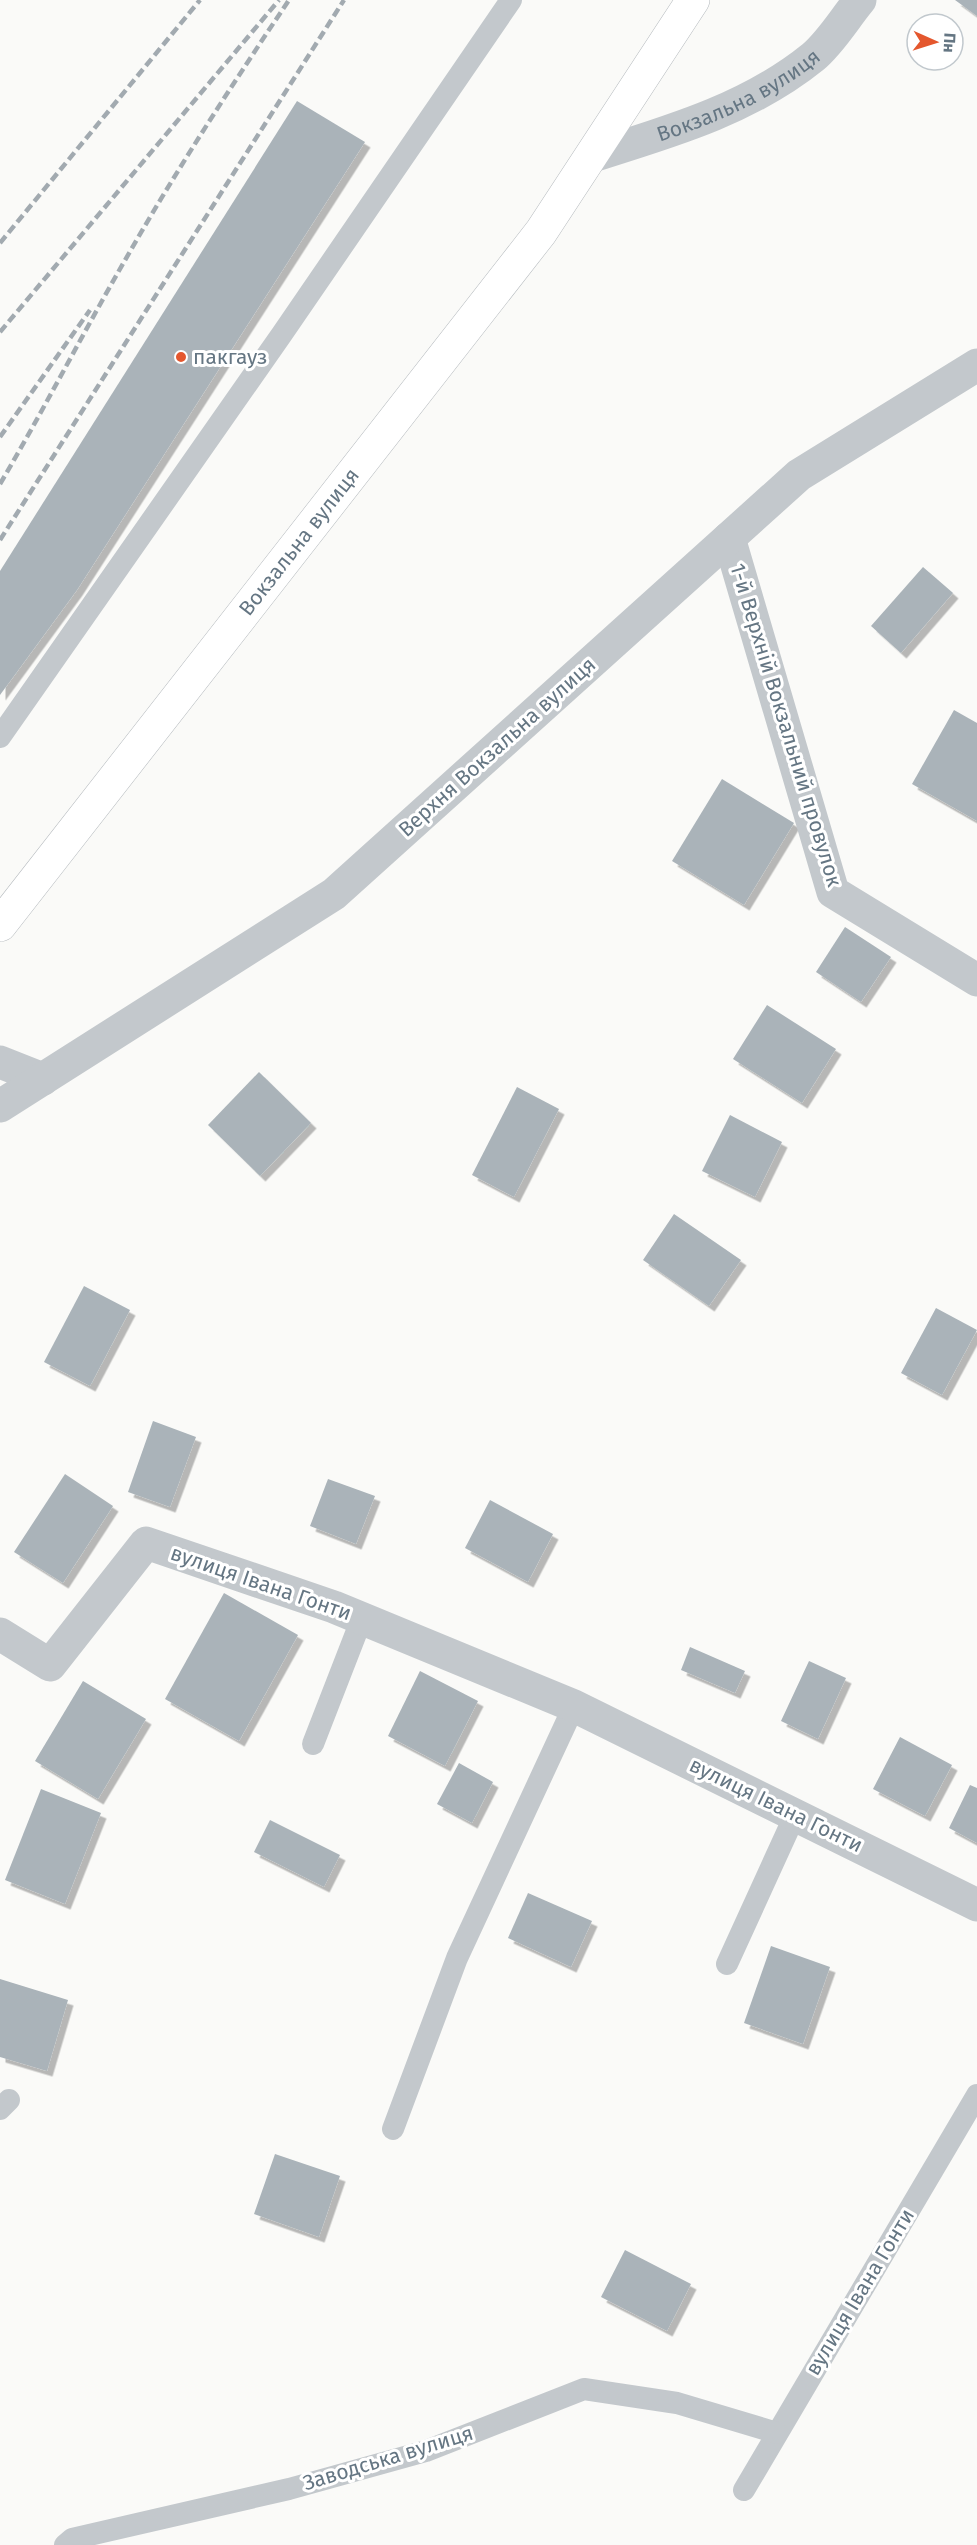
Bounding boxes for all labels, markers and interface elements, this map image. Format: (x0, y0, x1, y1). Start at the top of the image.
north arrow (905, 12, 965, 72)
text: Пн (939, 32, 959, 53)
street label: Вокзальна вулиця (653, 43, 825, 148)
place label: пакгауз (193, 344, 268, 370)
marker: пакгауз (174, 350, 188, 364)
street label: Вокзальна вулиця (233, 463, 365, 621)
street label: 1-й Верхній Вокзальний провулок (724, 560, 848, 890)
street label: Верхня Вокзальна вулиця (393, 652, 601, 842)
street label: вулиця Івана Гонти (167, 1540, 355, 1626)
street label: вулиця Івана Гонти (685, 1752, 867, 1858)
street label: вулиця Івана Гонти (800, 2204, 920, 2380)
street label: Заводська вулиця (300, 2420, 476, 2496)

